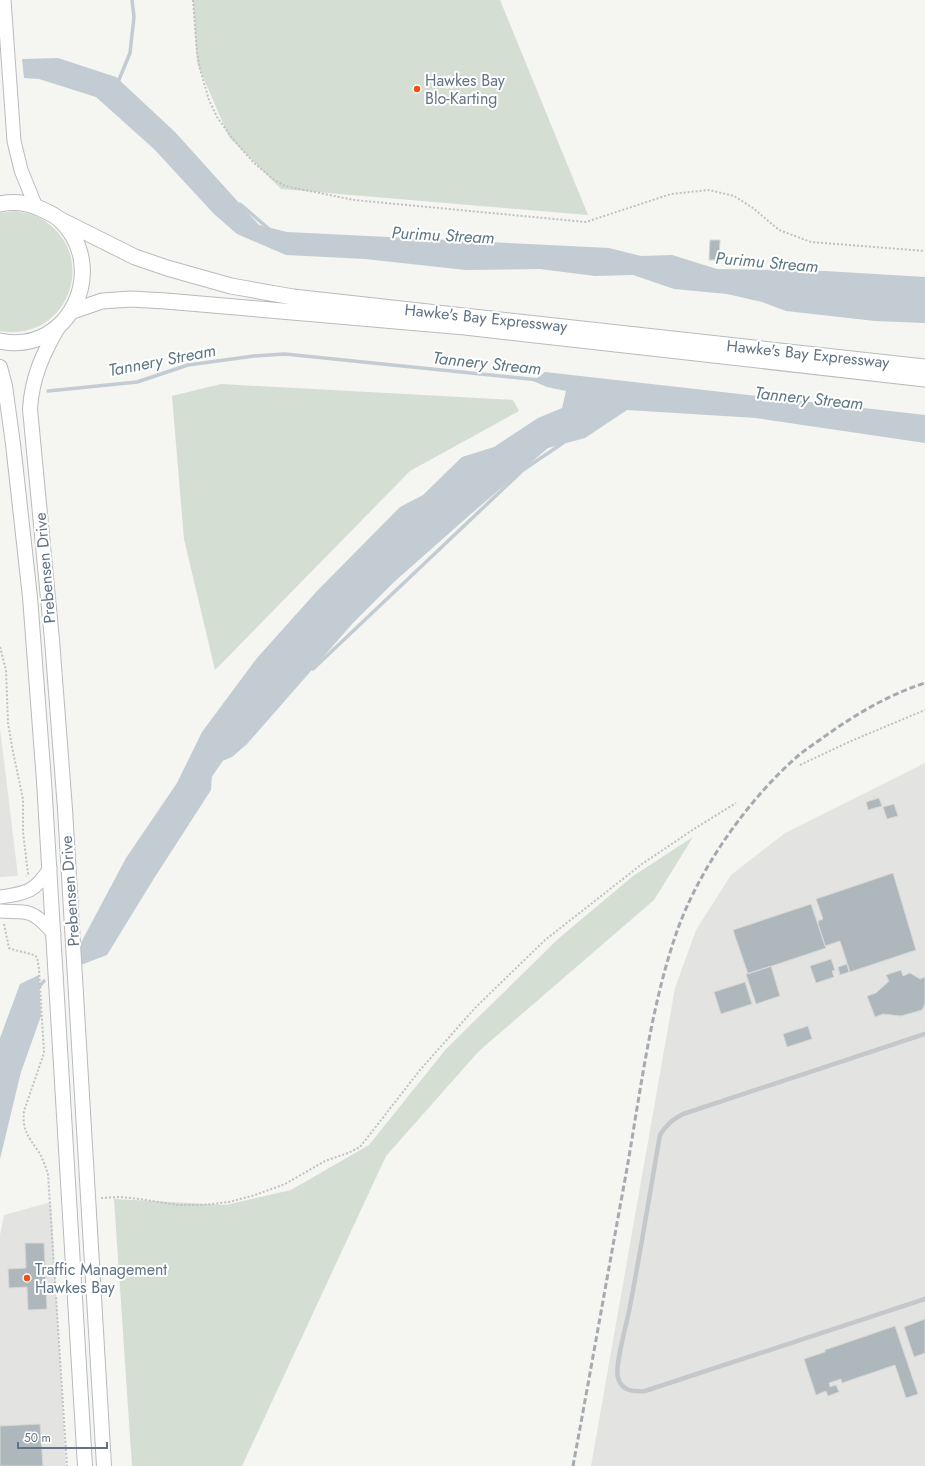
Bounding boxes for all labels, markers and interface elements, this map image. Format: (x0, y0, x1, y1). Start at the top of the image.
place label: Hawkes Bay Blo-Karting (425, 69, 506, 110)
marker: Hawkes Bay Blo-Karting (412, 84, 422, 94)
water label: Purimu Stream (391, 220, 495, 250)
water label: Purimu Stream (715, 246, 820, 278)
street label: Hawke's Bay Expressway (403, 298, 569, 338)
street label: Hawke's Bay Expressway (725, 334, 891, 374)
water label: Tannery Stream (106, 338, 218, 382)
water label: Tannery Stream (432, 345, 543, 381)
water label: Tannery Stream (754, 380, 865, 416)
street label: Prebensen Drive (29, 512, 61, 624)
street label: Prebensen Drive (55, 835, 85, 947)
place label: Traffic Management Hawkes Bay (35, 1258, 167, 1299)
marker: Traffic Management Hawkes Bay (22, 1273, 32, 1283)
scale bar (18, 1424, 107, 1450)
text: 50 m (24, 1429, 51, 1447)

